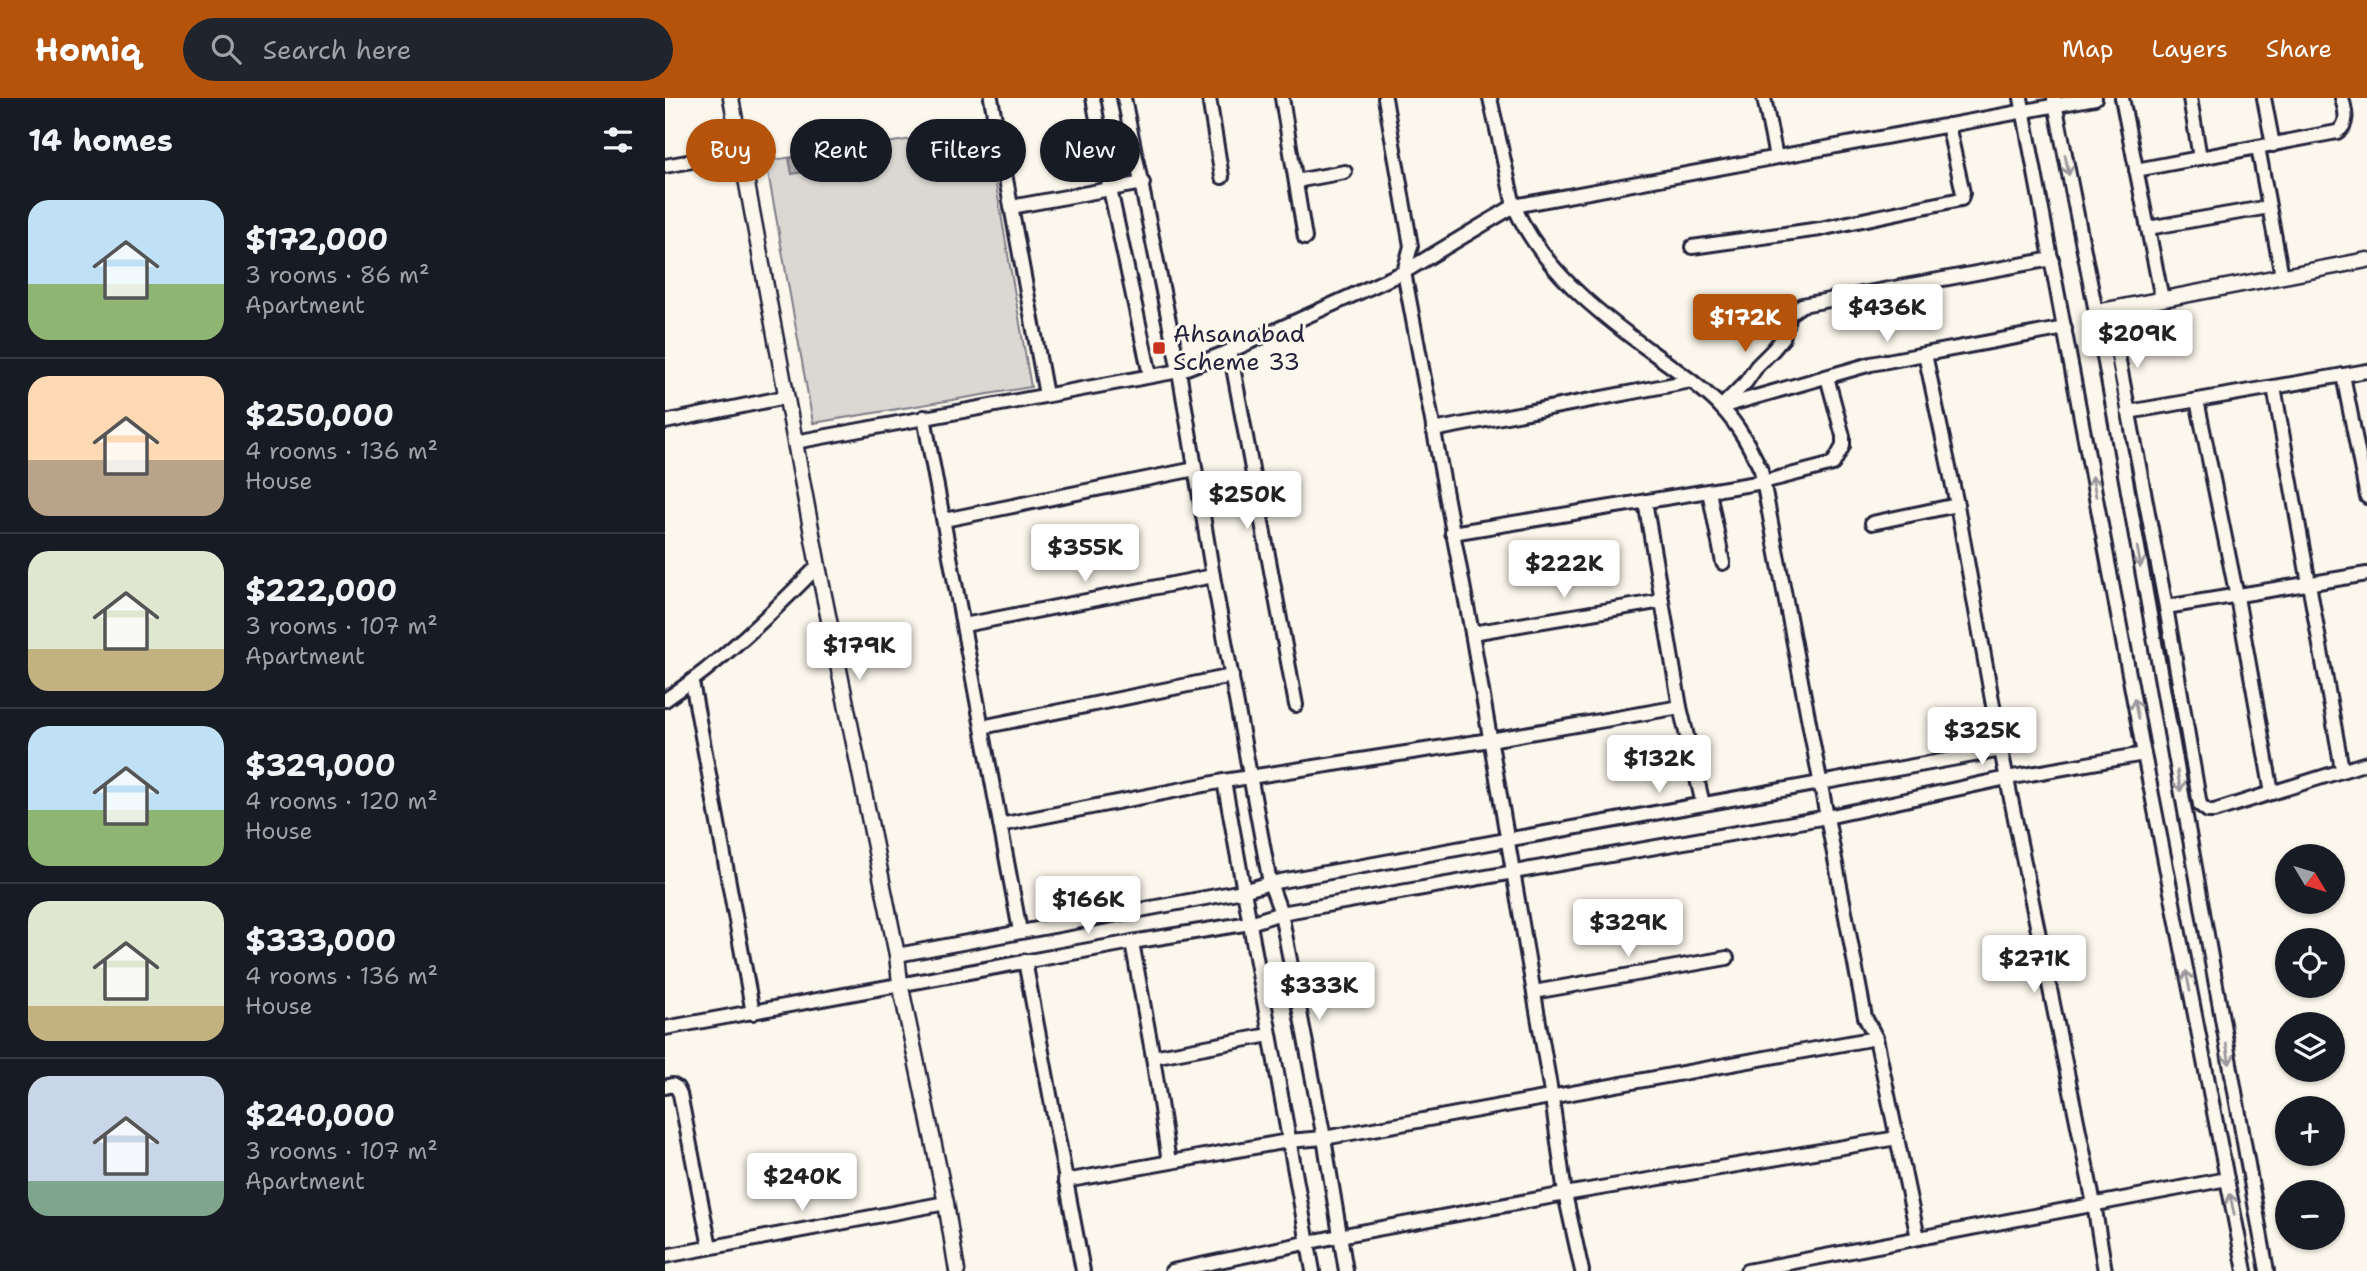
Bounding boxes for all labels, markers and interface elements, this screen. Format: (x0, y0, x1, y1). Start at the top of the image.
search box (183, 18, 673, 81)
text: Homiq (35, 27, 141, 72)
icon: search (207, 30, 245, 68)
text: Search here (263, 32, 411, 67)
text: Map (2062, 33, 2113, 65)
text: Layers (2151, 33, 2228, 65)
text: Share (2266, 33, 2332, 65)
chip: Buy (686, 119, 776, 182)
chip: Rent (790, 119, 892, 182)
chip: Filters (906, 119, 1026, 182)
chip: New (1040, 119, 1140, 182)
text: 14 homes (28, 120, 173, 161)
icon: filters (599, 121, 637, 159)
one-way arrow (2061, 153, 2074, 176)
text: $172,000 (245, 219, 388, 260)
icon: home (84, 228, 168, 312)
text: 3 rooms · 86 m² (245, 260, 430, 290)
pin: $436K (1838, 285, 1936, 344)
text: Apartment (245, 290, 365, 320)
text: $436K (1848, 292, 1926, 322)
pin: $172K (1696, 294, 1794, 354)
text: $172K (1709, 302, 1781, 332)
pin: $209K (2088, 310, 2186, 370)
place label: Ahsanabad Scheme 33 (1173, 318, 1305, 378)
text: $209K (2098, 318, 2176, 348)
marker: Ahsanabad Scheme 33 (1151, 340, 1167, 356)
text: $250,000 (245, 395, 394, 436)
icon: home (84, 404, 168, 488)
text: 4 rooms · 136 m² (245, 436, 438, 466)
text: House (245, 466, 313, 496)
pin: $250K (1198, 472, 1296, 531)
one-way arrow (2087, 475, 2100, 498)
text: $250K (1208, 479, 1286, 509)
pin: $355K (1036, 524, 1134, 584)
text: $355K (1047, 532, 1123, 562)
pin: $222K (1515, 540, 1613, 600)
one-way arrow (2133, 545, 2147, 568)
text: $222K (1525, 548, 1603, 578)
text: $222,000 (245, 570, 397, 611)
icon: home (84, 579, 168, 663)
text: 3 rooms · 107 m² (245, 611, 438, 641)
pin: $179K (810, 622, 908, 682)
text: $179K (823, 630, 895, 660)
text: Apartment (245, 641, 365, 671)
one-way arrow (2128, 698, 2142, 721)
pin: $325K (1933, 708, 2031, 767)
text: $325K (1944, 715, 2021, 745)
pin: $132K (1610, 736, 1708, 795)
text: $132K (1623, 743, 1695, 773)
text: $329,000 (245, 745, 396, 786)
icon: home (84, 754, 168, 838)
one-way arrow (2173, 769, 2187, 792)
text: 4 rooms · 120 m² (245, 786, 438, 816)
text: House (245, 816, 313, 846)
north arrow (2275, 844, 2345, 914)
map controls (2275, 844, 2345, 1250)
pin: $166K (1039, 876, 1137, 936)
text: $166K (1052, 884, 1125, 914)
pin: $329K (1579, 900, 1677, 959)
text: $329K (1589, 907, 1667, 937)
text: $333,000 (245, 920, 396, 961)
button: locate (2275, 928, 2345, 998)
icon: home (84, 929, 168, 1013)
pin: $271K (1985, 936, 2083, 995)
text: $271K (1998, 943, 2070, 973)
text: 4 rooms · 136 m² (245, 961, 438, 991)
pin: $333K (1270, 962, 1368, 1022)
text: $333K (1280, 970, 1358, 1000)
one-way arrow (2181, 970, 2194, 993)
text: House (245, 991, 313, 1021)
button: layers (2275, 1012, 2345, 1082)
one-way arrow (2222, 1042, 2235, 1064)
text: $240,000 (245, 1095, 395, 1136)
button: + (2275, 1096, 2345, 1166)
icon: home (84, 1104, 168, 1188)
text: 3 rooms · 107 m² (245, 1136, 438, 1166)
pin: $240K (753, 1154, 851, 1213)
text: $240K (763, 1161, 841, 1191)
text: Apartment (245, 1166, 365, 1196)
button: − (2275, 1180, 2345, 1250)
one-way arrow (2224, 1193, 2238, 1216)

